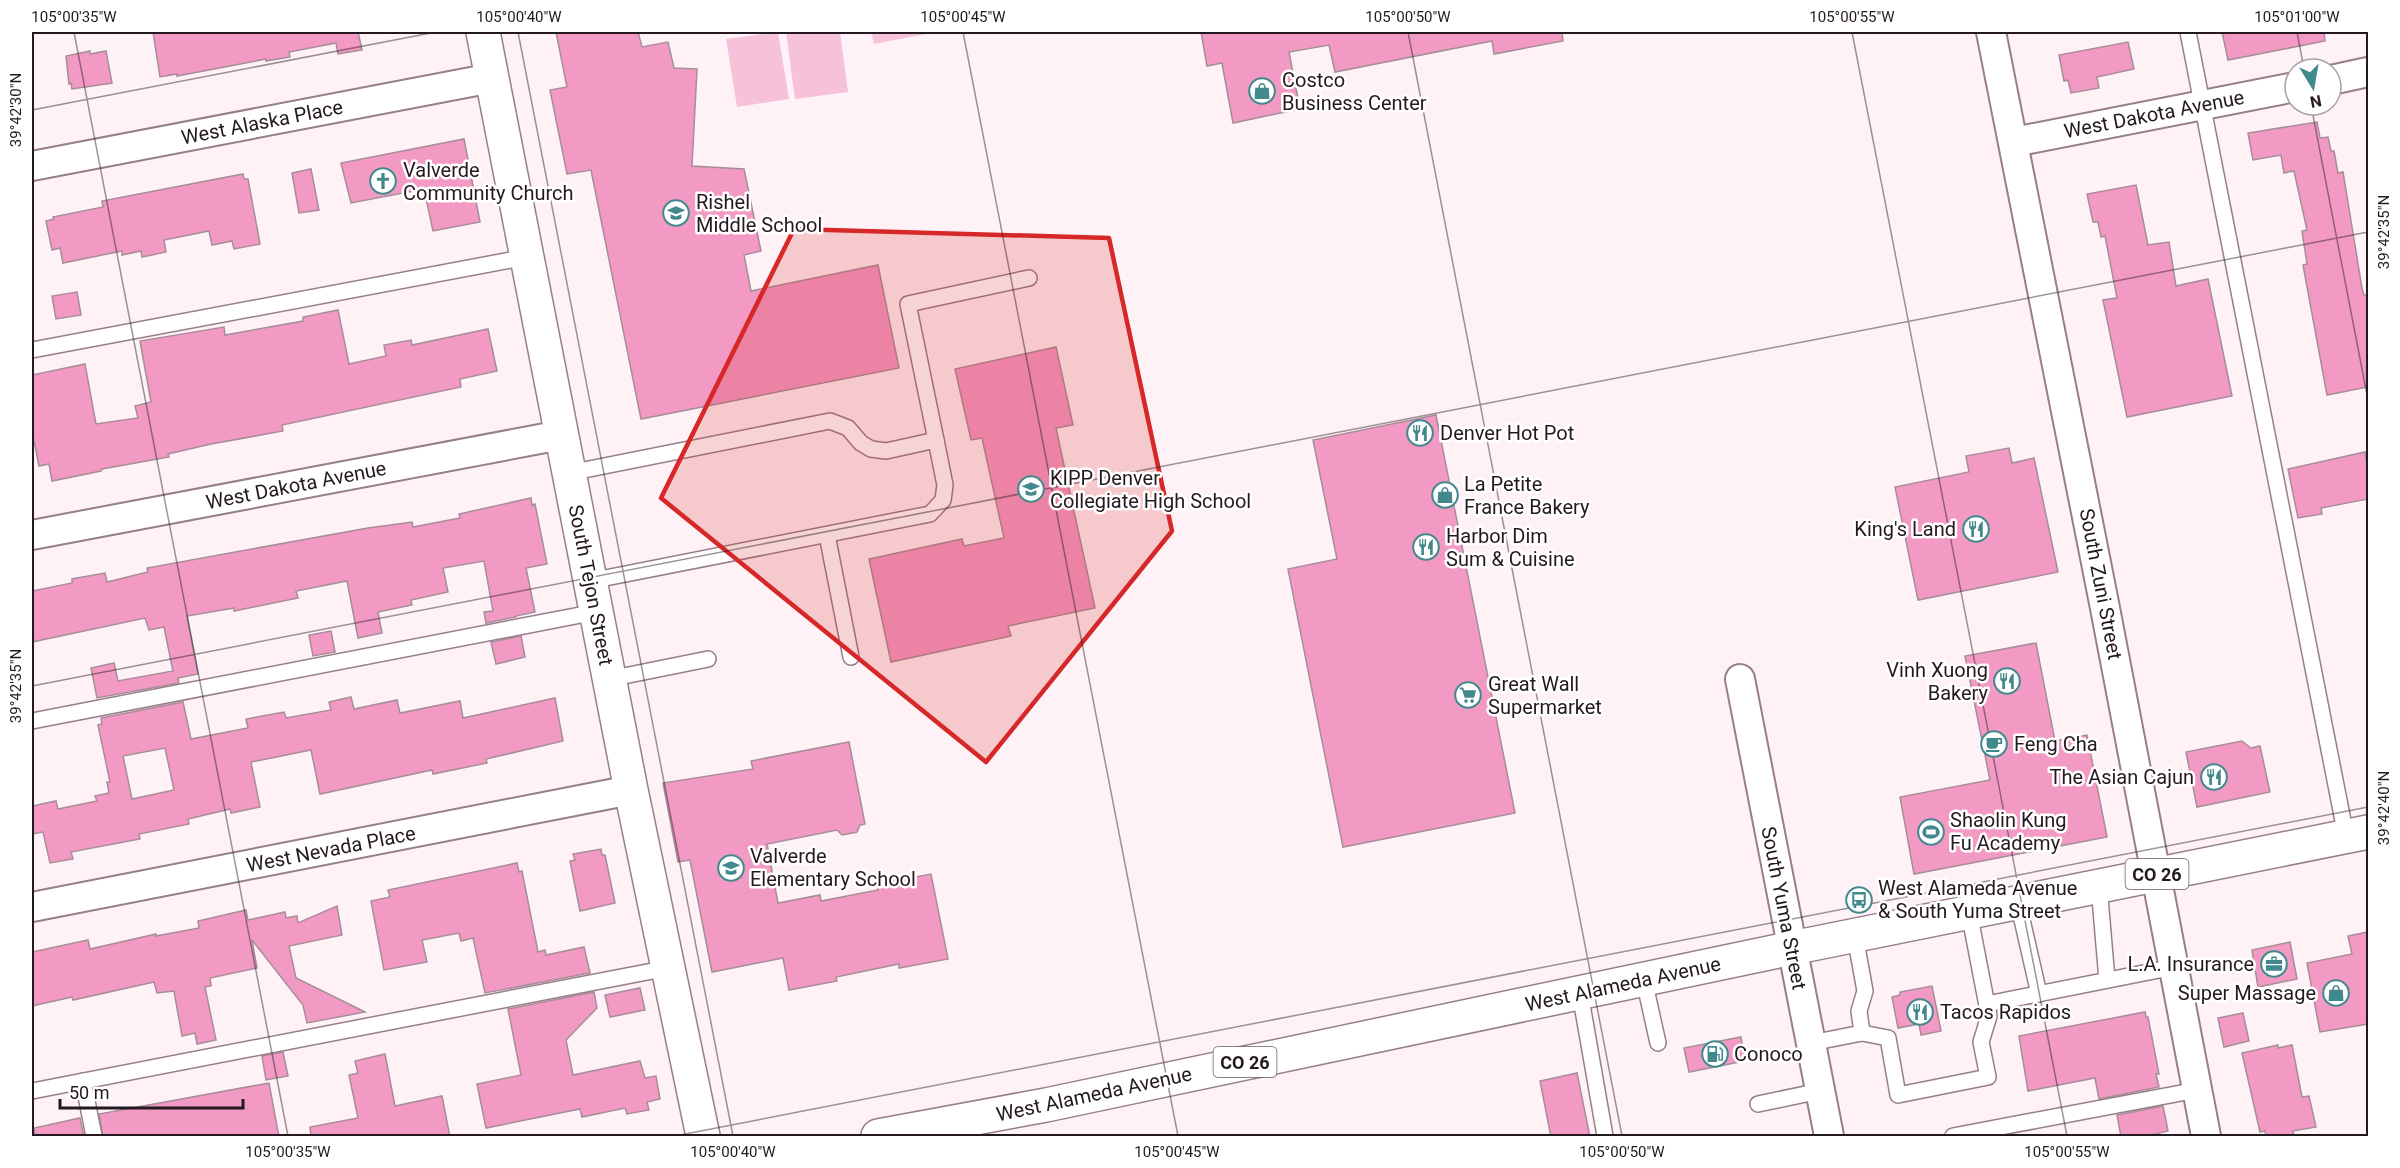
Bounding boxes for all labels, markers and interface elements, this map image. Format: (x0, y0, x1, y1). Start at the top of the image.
text: 105°00'35"W (31, 8, 117, 26)
text: 105°00'40"W (476, 8, 562, 26)
text: 105°00'45"W (920, 8, 1006, 26)
text: 105°00'50"W (1365, 8, 1451, 26)
text: 105°00'55"W (1809, 8, 1895, 26)
text: 105°01'00"W (2254, 8, 2340, 26)
north arrow (2283, 57, 2343, 117)
place label: Costco Business Center (1282, 68, 1427, 115)
text: 39°42'30"N (7, 73, 25, 147)
shop icon: Costco Business Center (1247, 76, 1277, 106)
street label: West Dakota Avenue (2062, 85, 2246, 143)
text: N (2308, 91, 2323, 112)
street label: West Alaska Place (179, 95, 345, 149)
place label: Valverde Community Church (403, 158, 574, 205)
church icon: Valverde Community Church (368, 166, 398, 196)
place label: Rishel Middle School (696, 190, 822, 237)
text: 39°42'35"N (2375, 195, 2393, 269)
school or university icon: Rishel Middle School (661, 198, 691, 228)
restaurant icon: Denver Hot Pot (1405, 418, 1435, 448)
place label: Denver Hot Pot (1440, 421, 1574, 445)
street label: West Dakota Avenue (204, 456, 388, 514)
place label: KIPP Denver Collegiate High School (1050, 466, 1251, 513)
place label: La Petite France Bakery (1464, 472, 1590, 519)
school or university icon: KIPP Denver Collegiate High School (1016, 474, 1046, 504)
shop icon: La Petite France Bakery (1430, 480, 1460, 510)
street label: South Tejon Street (564, 503, 618, 667)
street label: South Zuni Street (2075, 506, 2127, 662)
restaurant icon: King's Land (1961, 514, 1991, 544)
place label: King's Land (1854, 517, 1956, 541)
place label: Harbor Dim Sum & Cuisine (1446, 524, 1575, 571)
restaurant icon: Harbor Dim Sum & Cuisine (1411, 532, 1441, 562)
text: 39°42'35"N (7, 649, 25, 723)
place label: Vinh Xuong Bakery (1886, 658, 1989, 705)
restaurant icon: Vinh Xuong Bakery (1992, 666, 2022, 696)
place label: Great Wall Supermarket (1488, 672, 1602, 719)
supermarket icon: Great Wall Supermarket (1453, 680, 1483, 710)
cafe icon: Feng Cha (1979, 729, 2009, 759)
place label: Feng Cha (2014, 732, 2098, 756)
restaurant icon: The Asian Cajun (2199, 762, 2229, 792)
place label: The Asian Cajun (2050, 765, 2194, 789)
text: 39°42'40"N (2375, 771, 2393, 845)
place label: Shaolin Kung Fu Academy (1950, 808, 2067, 855)
sports icon: Shaolin Kung Fu Academy (1916, 817, 1946, 847)
street label: West Nevada Place (244, 821, 418, 877)
street label: South Yuma Street (1756, 824, 1812, 992)
place label: Valverde Elementary School (750, 844, 916, 891)
school or university icon: Valverde Elementary School (716, 853, 746, 883)
road number: CO 26 (2126, 859, 2188, 889)
place label: West Alameda Avenue & South Yuma Street (1878, 876, 2077, 923)
bus stop icon: West Alameda Avenue & South Yuma Street (1844, 885, 1874, 915)
office icon: L.A. Insurance (2259, 949, 2289, 979)
street label: West Alameda Avenue (1523, 952, 1723, 1016)
place label: L.A. Insurance (2127, 952, 2254, 976)
shop icon: Super Massage (2321, 978, 2351, 1008)
place label: Super Massage (2178, 981, 2316, 1005)
restaurant icon: Tacos Rapidos (1905, 997, 1935, 1027)
place label: Tacos Rapidos (1940, 1000, 2071, 1024)
fuel station icon: Conoco (1700, 1039, 1730, 1069)
place label: Conoco (1734, 1042, 1803, 1066)
road number: CO 26 (1214, 1047, 1276, 1077)
street label: West Alameda Avenue (994, 1062, 1194, 1126)
scale bar (60, 1072, 243, 1110)
text: 50 m (69, 1082, 109, 1103)
text: 105°00'35"W (245, 1143, 331, 1161)
text: 105°00'40"W (690, 1143, 776, 1161)
text: 105°00'45"W (1134, 1143, 1220, 1161)
text: 105°00'50"W (1579, 1143, 1665, 1161)
text: 105°00'55"W (2024, 1143, 2110, 1161)

